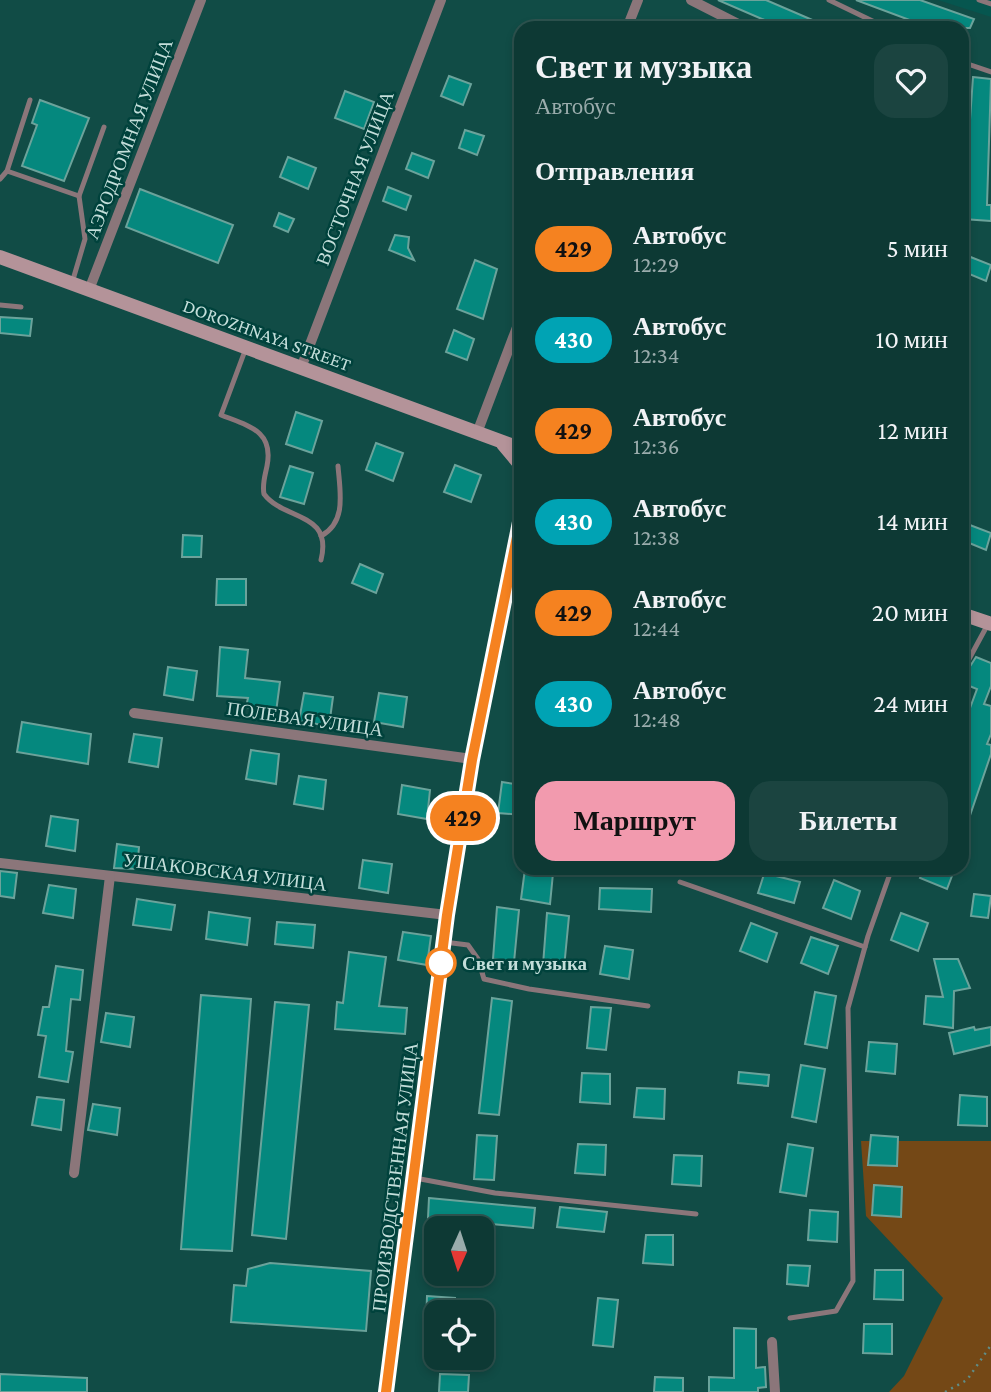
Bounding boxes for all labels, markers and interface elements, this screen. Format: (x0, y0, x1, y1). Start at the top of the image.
street label: АЭРОДРОМНАЯ УЛИЦА (81, 36, 177, 242)
button: heart (874, 44, 948, 118)
text: Свет и музыка (535, 48, 752, 85)
street label: ВОСТОЧНАЯ УЛИЦА (312, 87, 398, 268)
text: Автобус (535, 93, 616, 119)
text: Отправления (535, 157, 694, 186)
text: Автобус (633, 221, 726, 250)
text: 5 мин (887, 234, 948, 263)
text: 429 (555, 235, 592, 262)
text: 12:29 (633, 251, 680, 277)
street label: DOROZHNAYA STREET (180, 295, 355, 375)
text: Автобус (633, 312, 726, 341)
text: 10 мин (876, 325, 948, 354)
text: 430 (554, 326, 593, 353)
text: 12:34 (633, 342, 680, 368)
text: Автобус (633, 403, 726, 432)
text: 12 мин (878, 416, 948, 445)
text: 429 (555, 417, 592, 444)
text: 12:36 (633, 433, 679, 459)
text: Автобус (633, 494, 726, 523)
text: 14 мин (877, 507, 948, 536)
text: 430 (554, 508, 593, 535)
text: 12:38 (633, 524, 680, 550)
text: Автобус (633, 585, 726, 614)
text: 20 мин (872, 598, 948, 627)
text: 429 (555, 599, 592, 626)
text: 12:44 (633, 615, 680, 641)
text: Автобус (633, 676, 726, 705)
text: 24 мин (873, 689, 948, 718)
text: 430 (554, 690, 593, 717)
street label: ПОЛЕВАЯ УЛИЦА (225, 698, 385, 740)
text: 12:48 (633, 706, 681, 732)
button: Маршрут (535, 781, 735, 861)
button: Билеты (749, 781, 948, 861)
line badge: 429 (423, 795, 503, 841)
text: 429 (444, 804, 482, 831)
street label: УШАКОВСКАЯ УЛИЦА (122, 849, 329, 895)
marker: Свет и музыка (426, 948, 456, 978)
place label: Свет и музыка (462, 953, 588, 974)
street label: ПРОИЗВОДСТВЕННАЯ УЛИЦА (368, 1041, 422, 1313)
north arrow (424, 1216, 494, 1286)
map controls (424, 1216, 494, 1370)
button: locate (424, 1300, 494, 1370)

